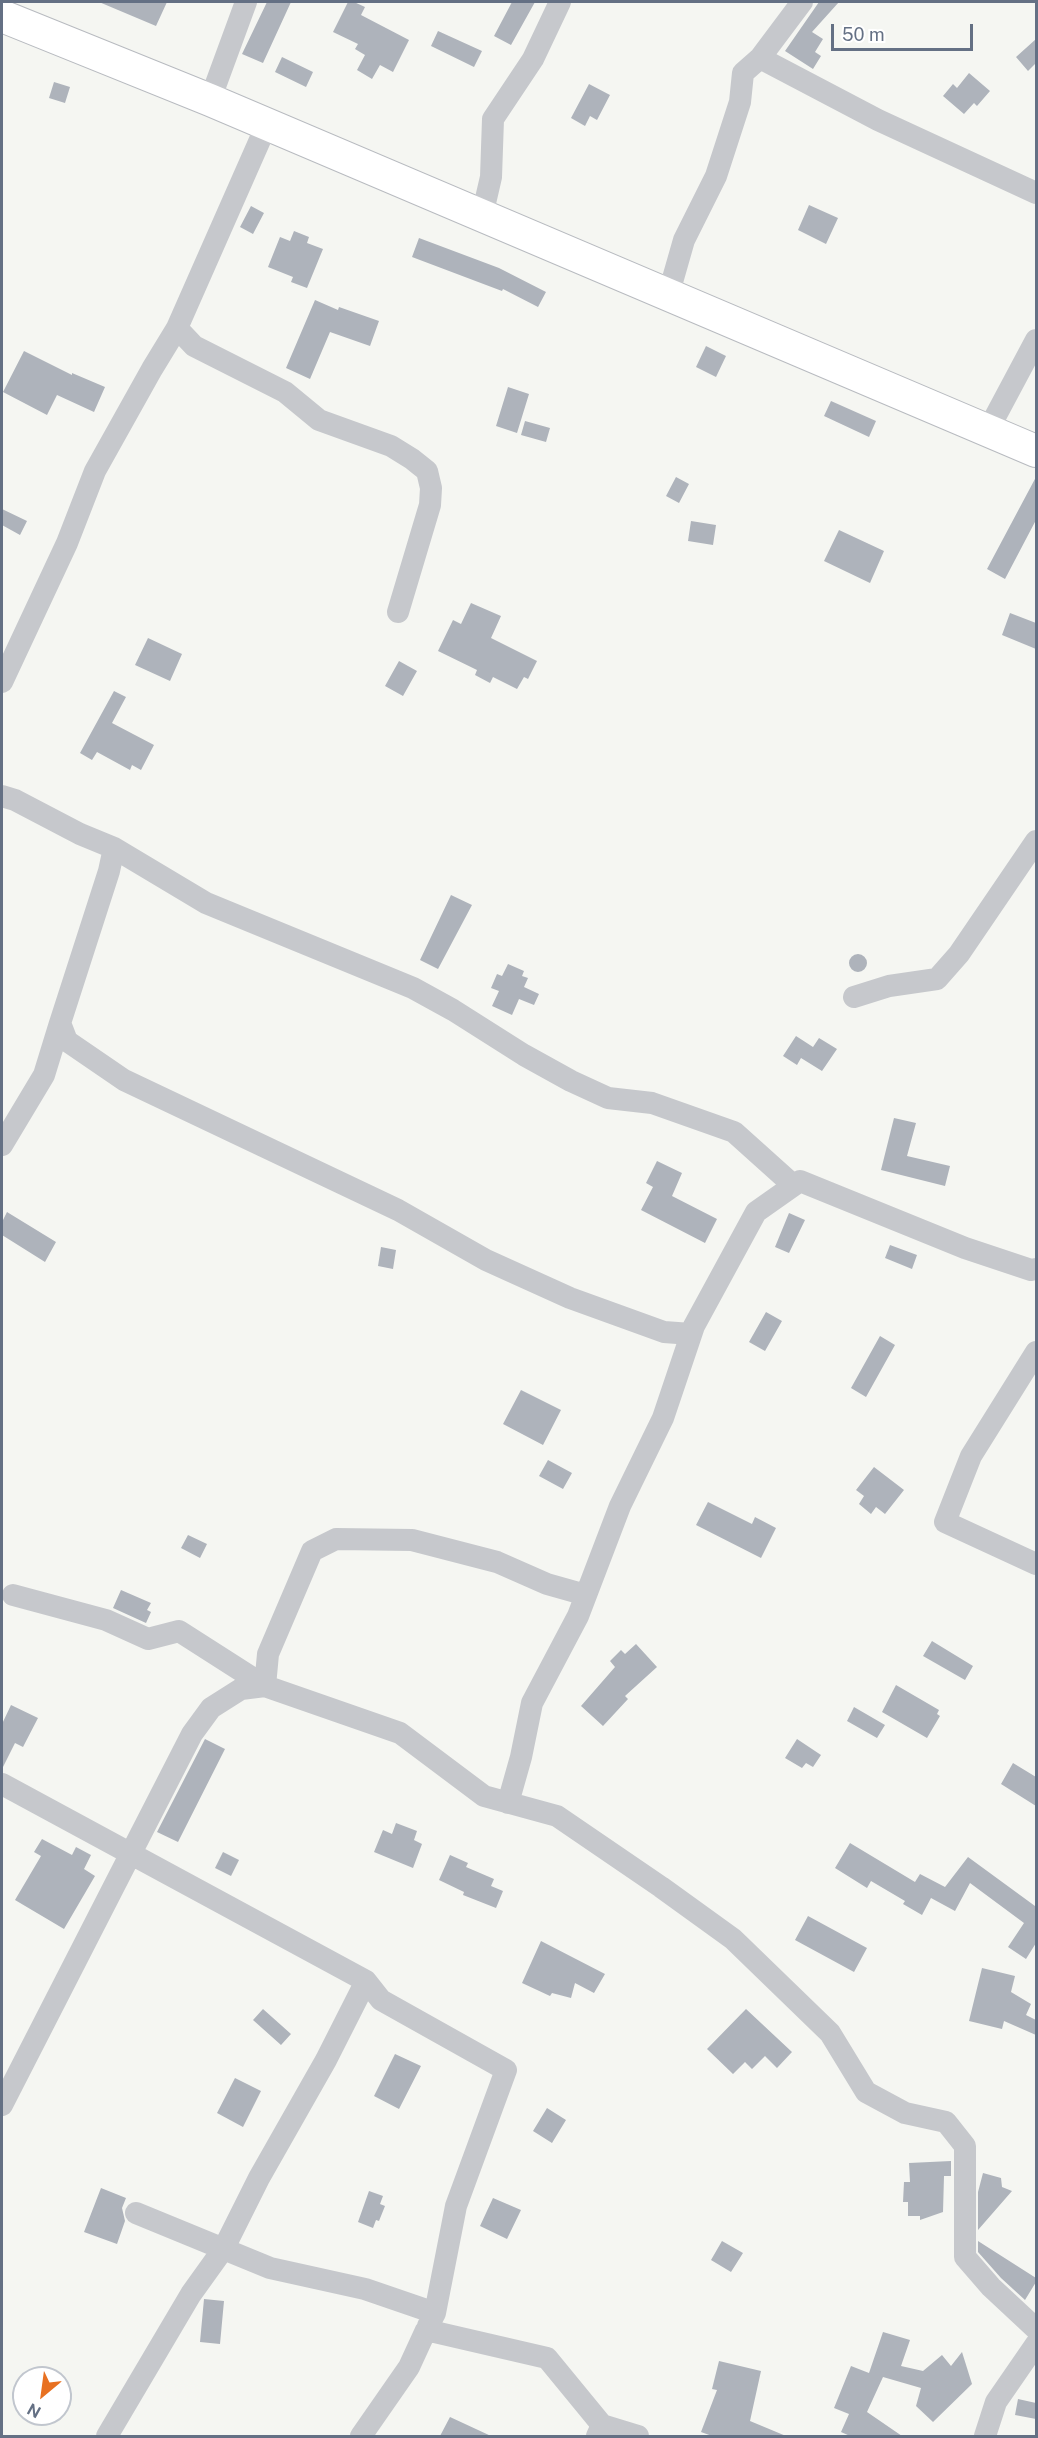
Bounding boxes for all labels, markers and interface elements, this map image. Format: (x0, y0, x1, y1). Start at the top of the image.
scale bar (834, 12, 976, 50)
text: 50 m (842, 24, 885, 45)
north arrow (12, 2366, 72, 2426)
text: N (24, 2399, 44, 2422)

